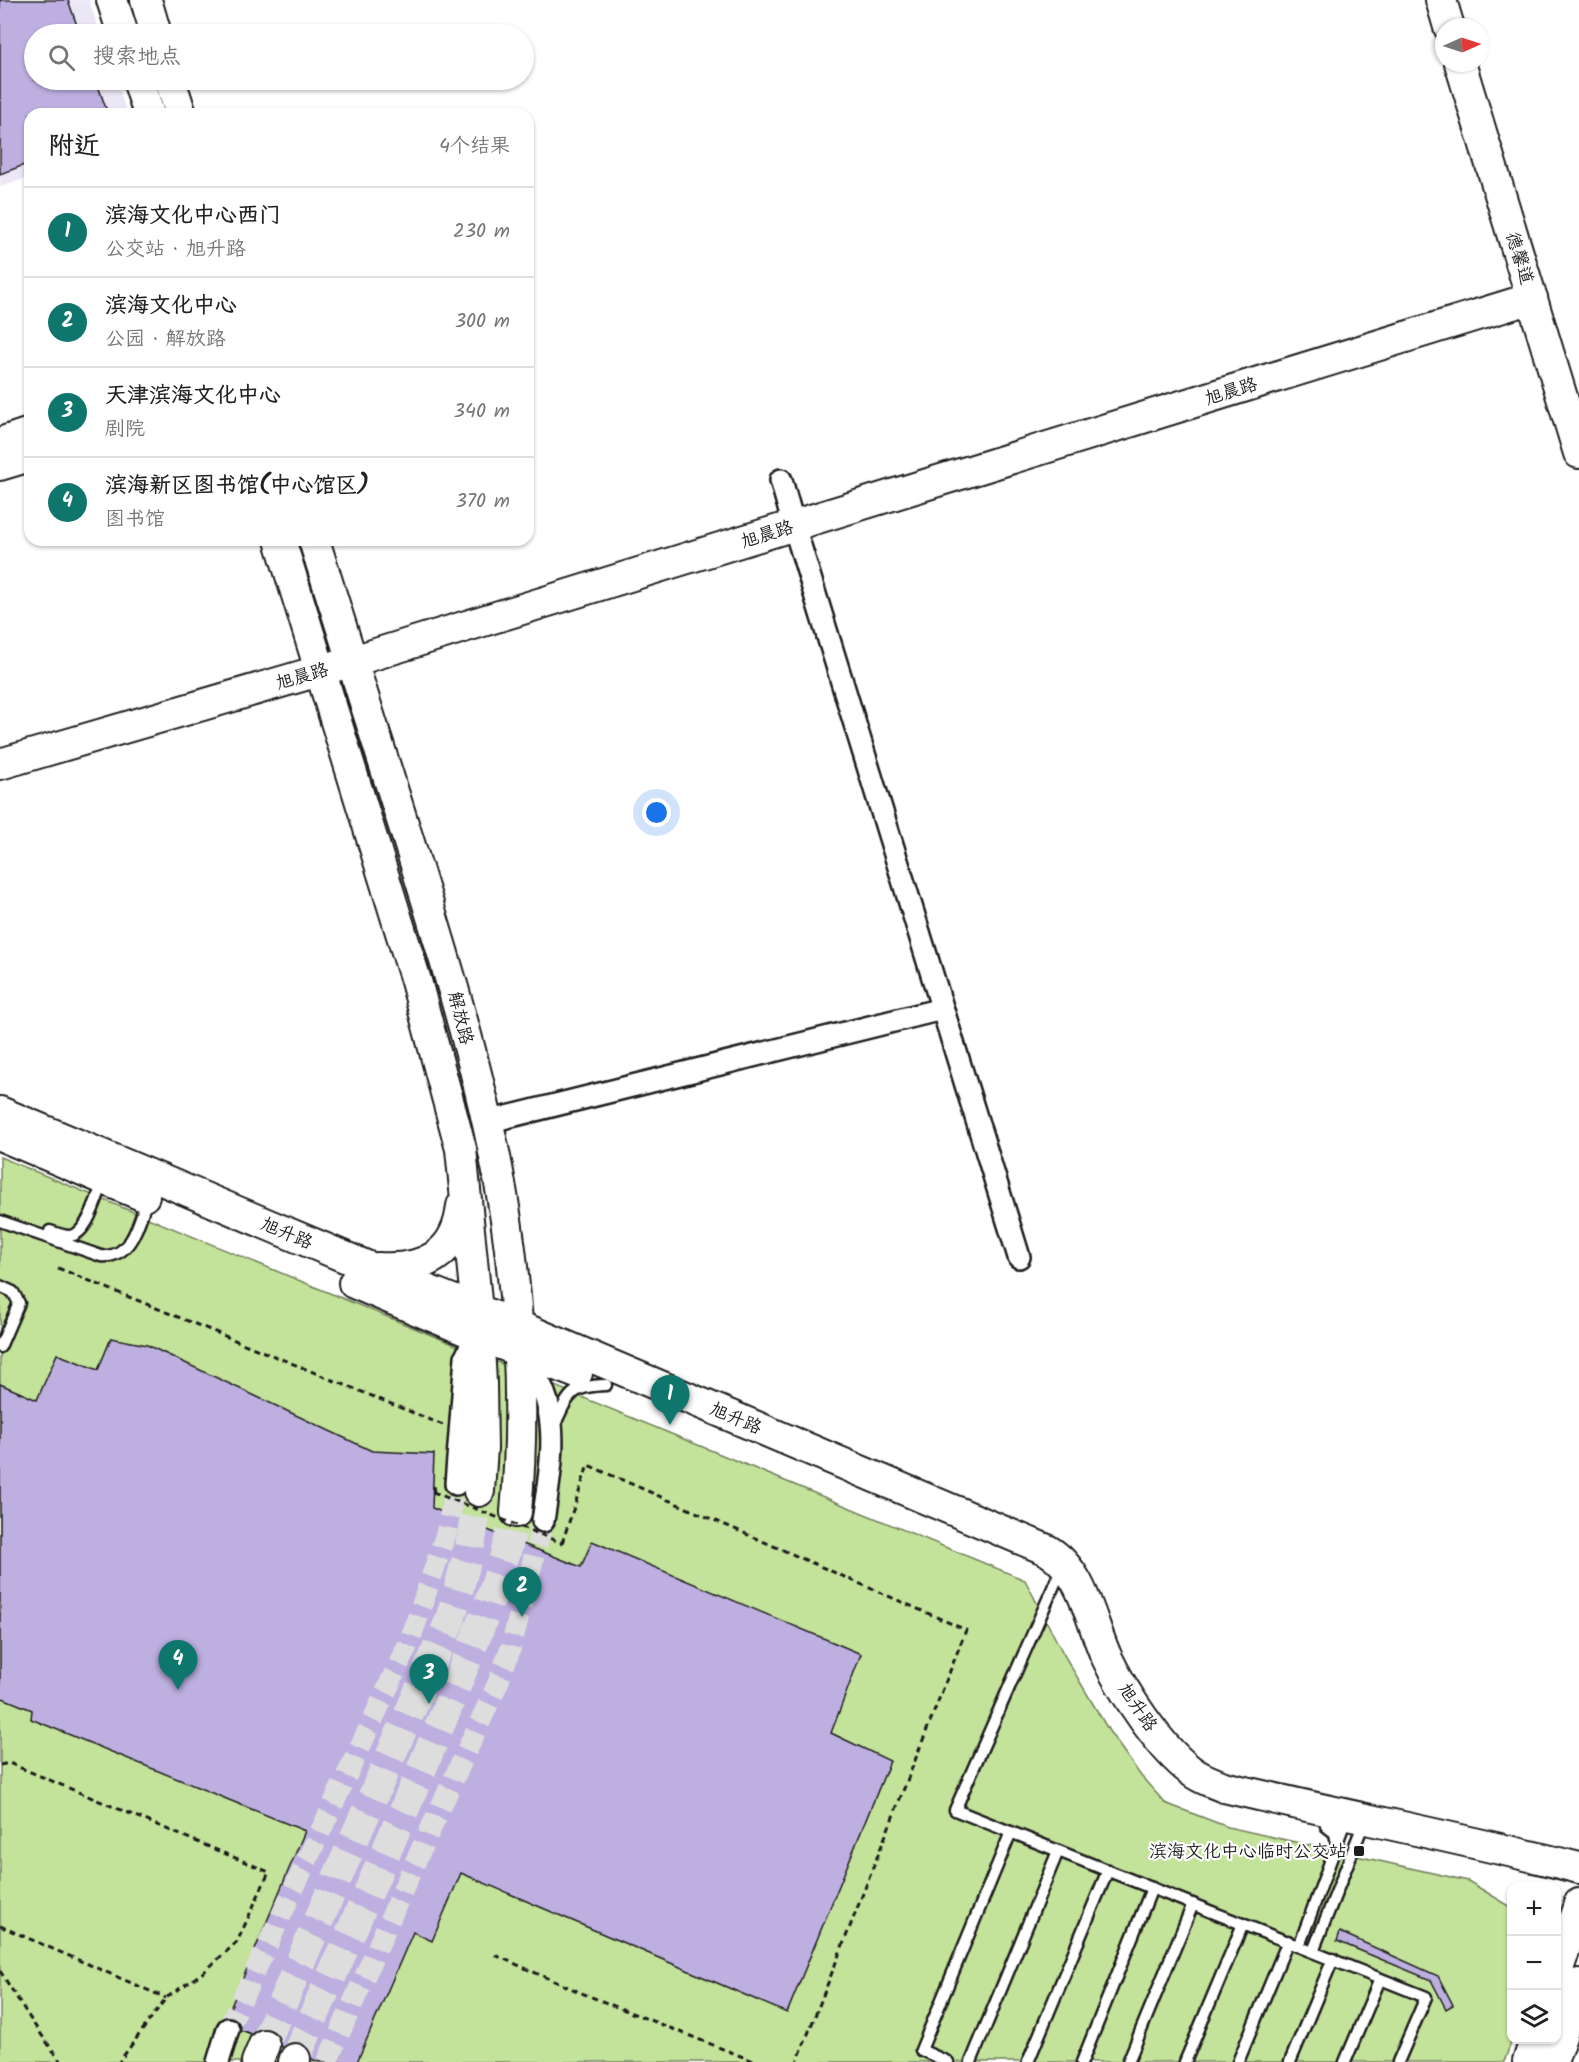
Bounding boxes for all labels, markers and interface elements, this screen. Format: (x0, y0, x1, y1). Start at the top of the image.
north arrow (1435, 18, 1489, 72)
search box (24, 24, 534, 90)
text: 搜索地点 (93, 40, 181, 75)
icon: search (45, 41, 78, 74)
text: 附近 (48, 126, 100, 168)
text: 4个结果 (439, 131, 510, 163)
text: 滨海文化中心西门 (105, 199, 281, 234)
text: 1 (64, 216, 71, 248)
text: 230 m (453, 216, 510, 248)
street label: 德馨道 (1497, 228, 1540, 288)
text: 公交站 · 旭升路 (105, 234, 246, 266)
text: 滨海文化中心 (105, 289, 237, 324)
text: 2 (62, 306, 73, 338)
text: 300 m (455, 306, 510, 338)
text: 公园 · 解放路 (105, 324, 226, 356)
street label: 旭晨路 (1201, 371, 1261, 414)
text: 天津滨海文化中心 (105, 379, 281, 414)
text: 3 (62, 396, 73, 428)
text: 340 m (454, 396, 510, 428)
text: 剧院 (105, 414, 145, 446)
text: 滨海新区图书馆(中心馆区) (105, 469, 369, 504)
text: 4 (62, 486, 73, 518)
text: 370 m (455, 486, 510, 518)
text: 图书馆 (105, 504, 165, 536)
street label: 旭晨路 (737, 514, 797, 557)
street label: 旭晨路 (272, 656, 332, 699)
your location (642, 798, 671, 827)
street label: 解放路 (439, 989, 480, 1048)
street label: 旭升路 (256, 1210, 317, 1258)
pin: 1 (650, 1376, 690, 1425)
street label: 旭升路 (705, 1395, 766, 1443)
pin: 2 (502, 1568, 542, 1617)
pin: 4 (158, 1640, 198, 1690)
pin: 3 (410, 1654, 448, 1704)
street label: 旭升路 (1110, 1677, 1164, 1738)
place label: 滨海文化中心临时公交站 (1149, 1838, 1347, 1867)
marker: 滨海文化中心临时公交站 (1352, 1844, 1366, 1858)
map controls (1507, 1882, 1561, 2044)
button: + (1507, 1882, 1561, 1936)
button: − (1507, 1936, 1561, 1990)
button: layers (1507, 1990, 1561, 2044)

